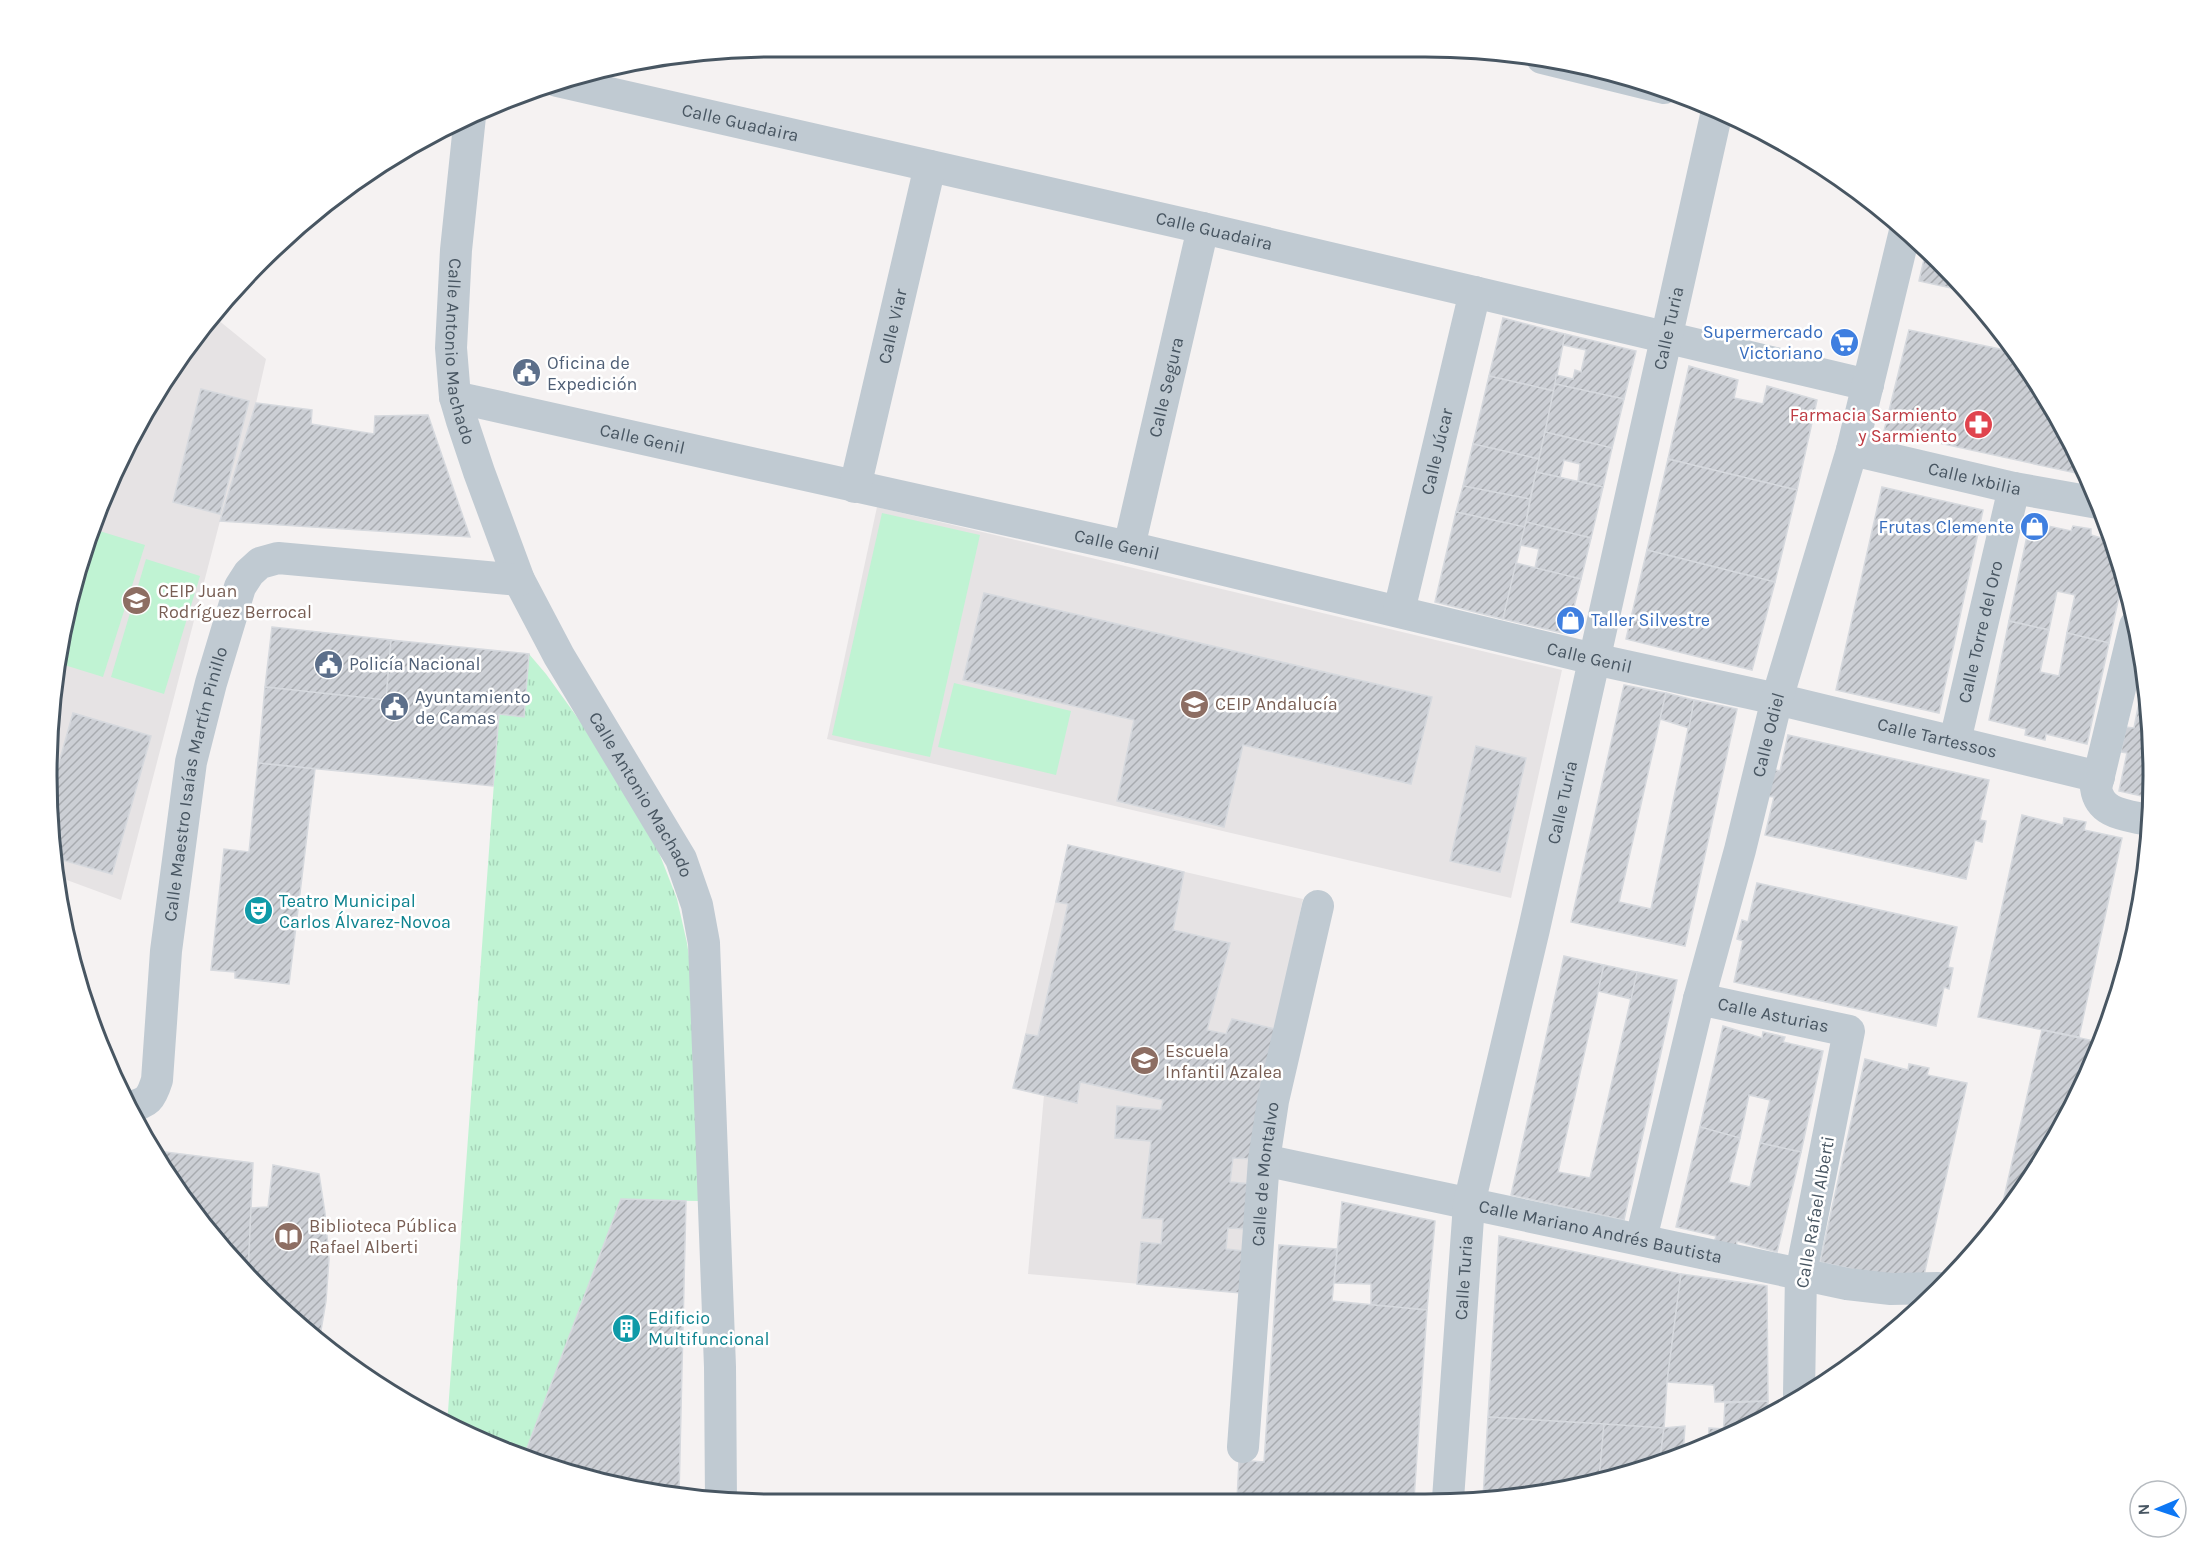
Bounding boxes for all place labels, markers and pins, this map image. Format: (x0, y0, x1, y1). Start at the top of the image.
place label: Supermercado Victoriano (1703, 321, 1823, 364)
supermarket icon: Supermercado Victoriano (1828, 326, 1860, 358)
place label: Oficina de Expedición (547, 352, 637, 395)
public building icon: Oficina de Expedición (510, 357, 542, 389)
place label: Farmacia Sarmiento y Sarmiento (1790, 404, 1957, 447)
pharmacy icon: Farmacia Sarmiento y Sarmiento (1962, 409, 1994, 441)
shop icon: Frutas Clemente (2019, 511, 2051, 543)
place label: Frutas Clemente (1878, 516, 2014, 538)
place label: CEIP Juan Rodríguez Berrocal (158, 580, 312, 623)
school or university icon: CEIP Juan Rodríguez Berrocal (121, 585, 153, 617)
shop icon: Taller Silvestre (1554, 604, 1586, 636)
place label: Taller Silvestre (1591, 609, 1710, 631)
public building icon: Policía Nacional (312, 648, 344, 680)
place label: Policía Nacional (349, 653, 481, 675)
place label: Ayuntamiento de Camas (415, 686, 531, 729)
school or university icon: CEIP Andalucía (1178, 688, 1210, 720)
public building icon: Ayuntamiento de Camas (378, 691, 410, 723)
place label: CEIP Andalucía (1215, 693, 1338, 715)
place label: Teatro Municipal Carlos Álvarez-Novoa (279, 890, 451, 933)
theatre icon: Teatro Municipal Carlos Álvarez-Novoa (242, 895, 274, 927)
place label: Escuela Infantil Azalea (1165, 1040, 1282, 1083)
school or university icon: Escuela Infantil Azalea (1128, 1045, 1160, 1077)
place label: Biblioteca Pública Rafael Alberti (309, 1215, 457, 1258)
library icon: Biblioteca Pública Rafael Alberti (272, 1220, 304, 1252)
place label: Edificio Multifuncional (648, 1307, 770, 1350)
building icon: Edificio Multifuncional (611, 1312, 643, 1344)

